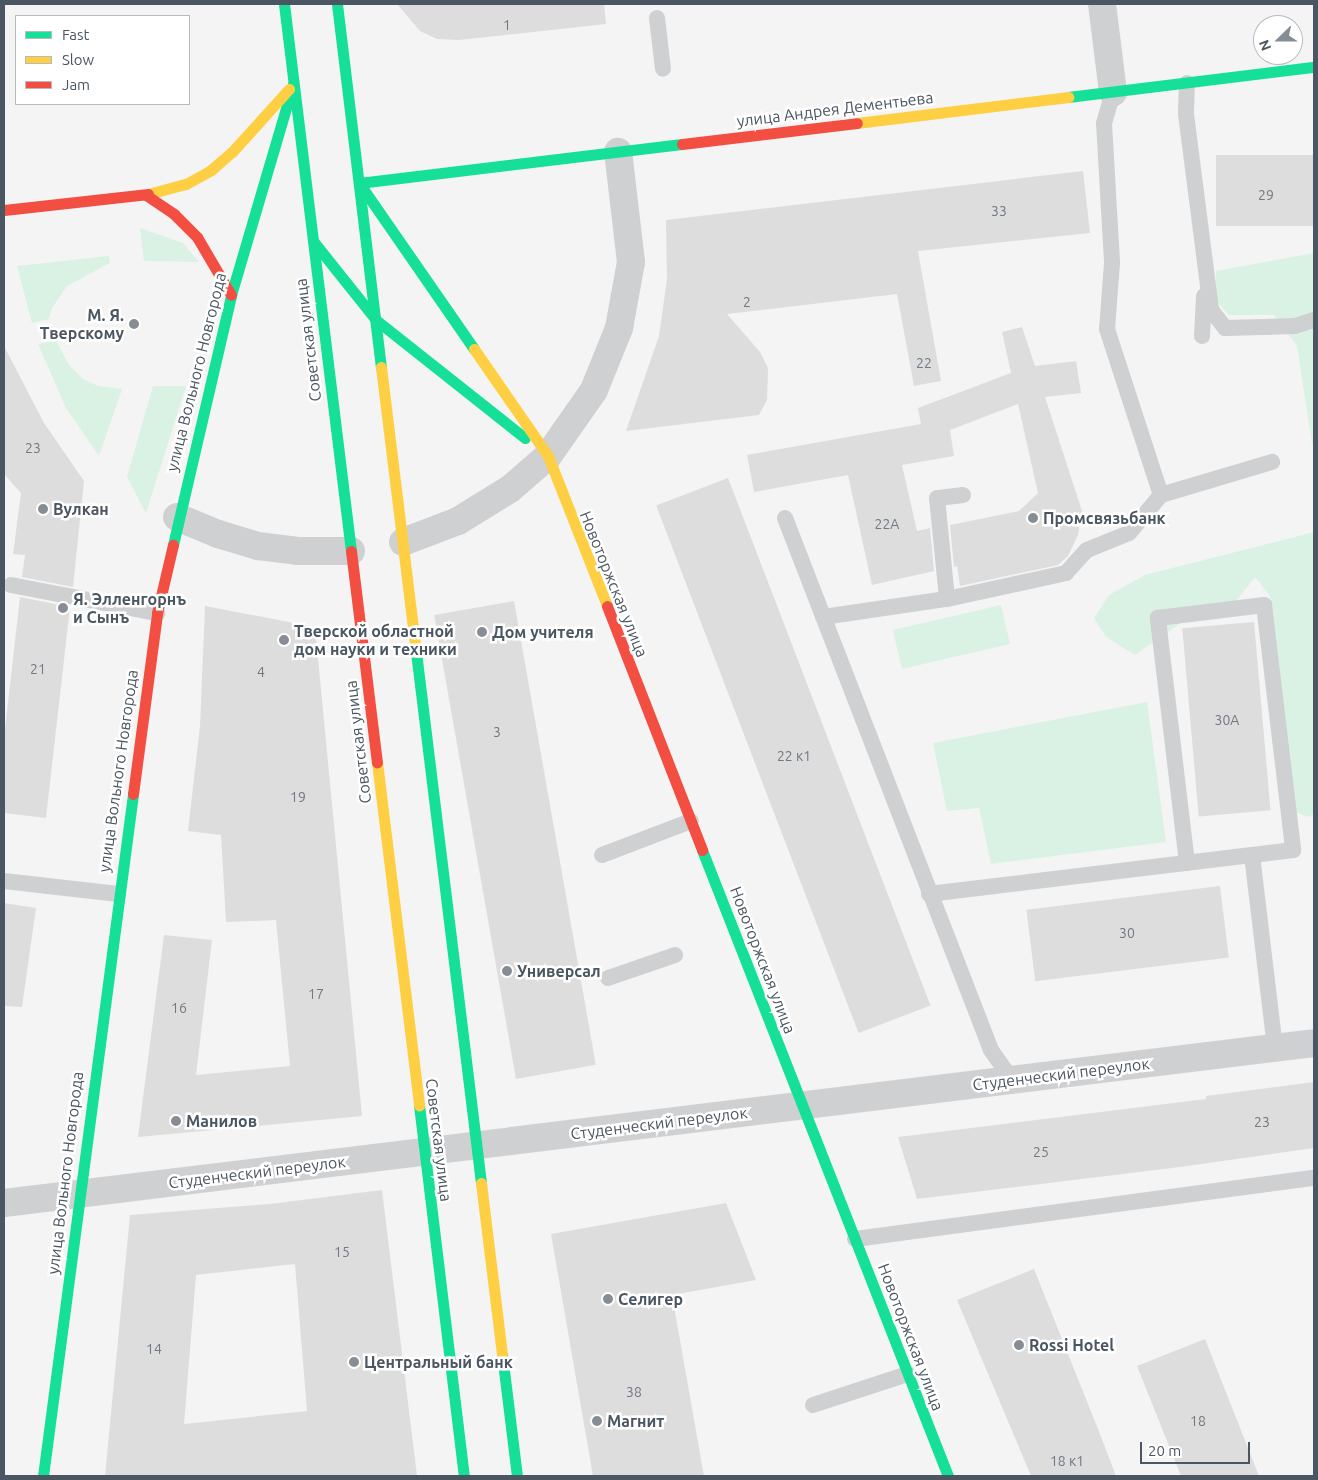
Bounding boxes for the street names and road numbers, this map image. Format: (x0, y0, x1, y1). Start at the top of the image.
street label: улица Андрея Дементьева (736, 87, 934, 131)
street label: улица Вольного Новгорода (162, 271, 230, 473)
street label: Советская улица (291, 277, 325, 403)
street label: Новоторжская улица (576, 508, 652, 660)
street label: улица Вольного Новгорода (94, 669, 142, 873)
street label: Советская улица (341, 679, 375, 805)
street label: Новоторжская улица (726, 884, 800, 1036)
street label: Студенческий переулок (971, 1054, 1151, 1094)
street label: улица Вольного Новгорода (43, 1070, 87, 1276)
street label: Советская улица (422, 1077, 456, 1203)
street label: Студенческий переулок (569, 1103, 749, 1143)
street label: Студенческий переулок (167, 1152, 347, 1192)
street label: Новоторжская улица (874, 1261, 948, 1413)

